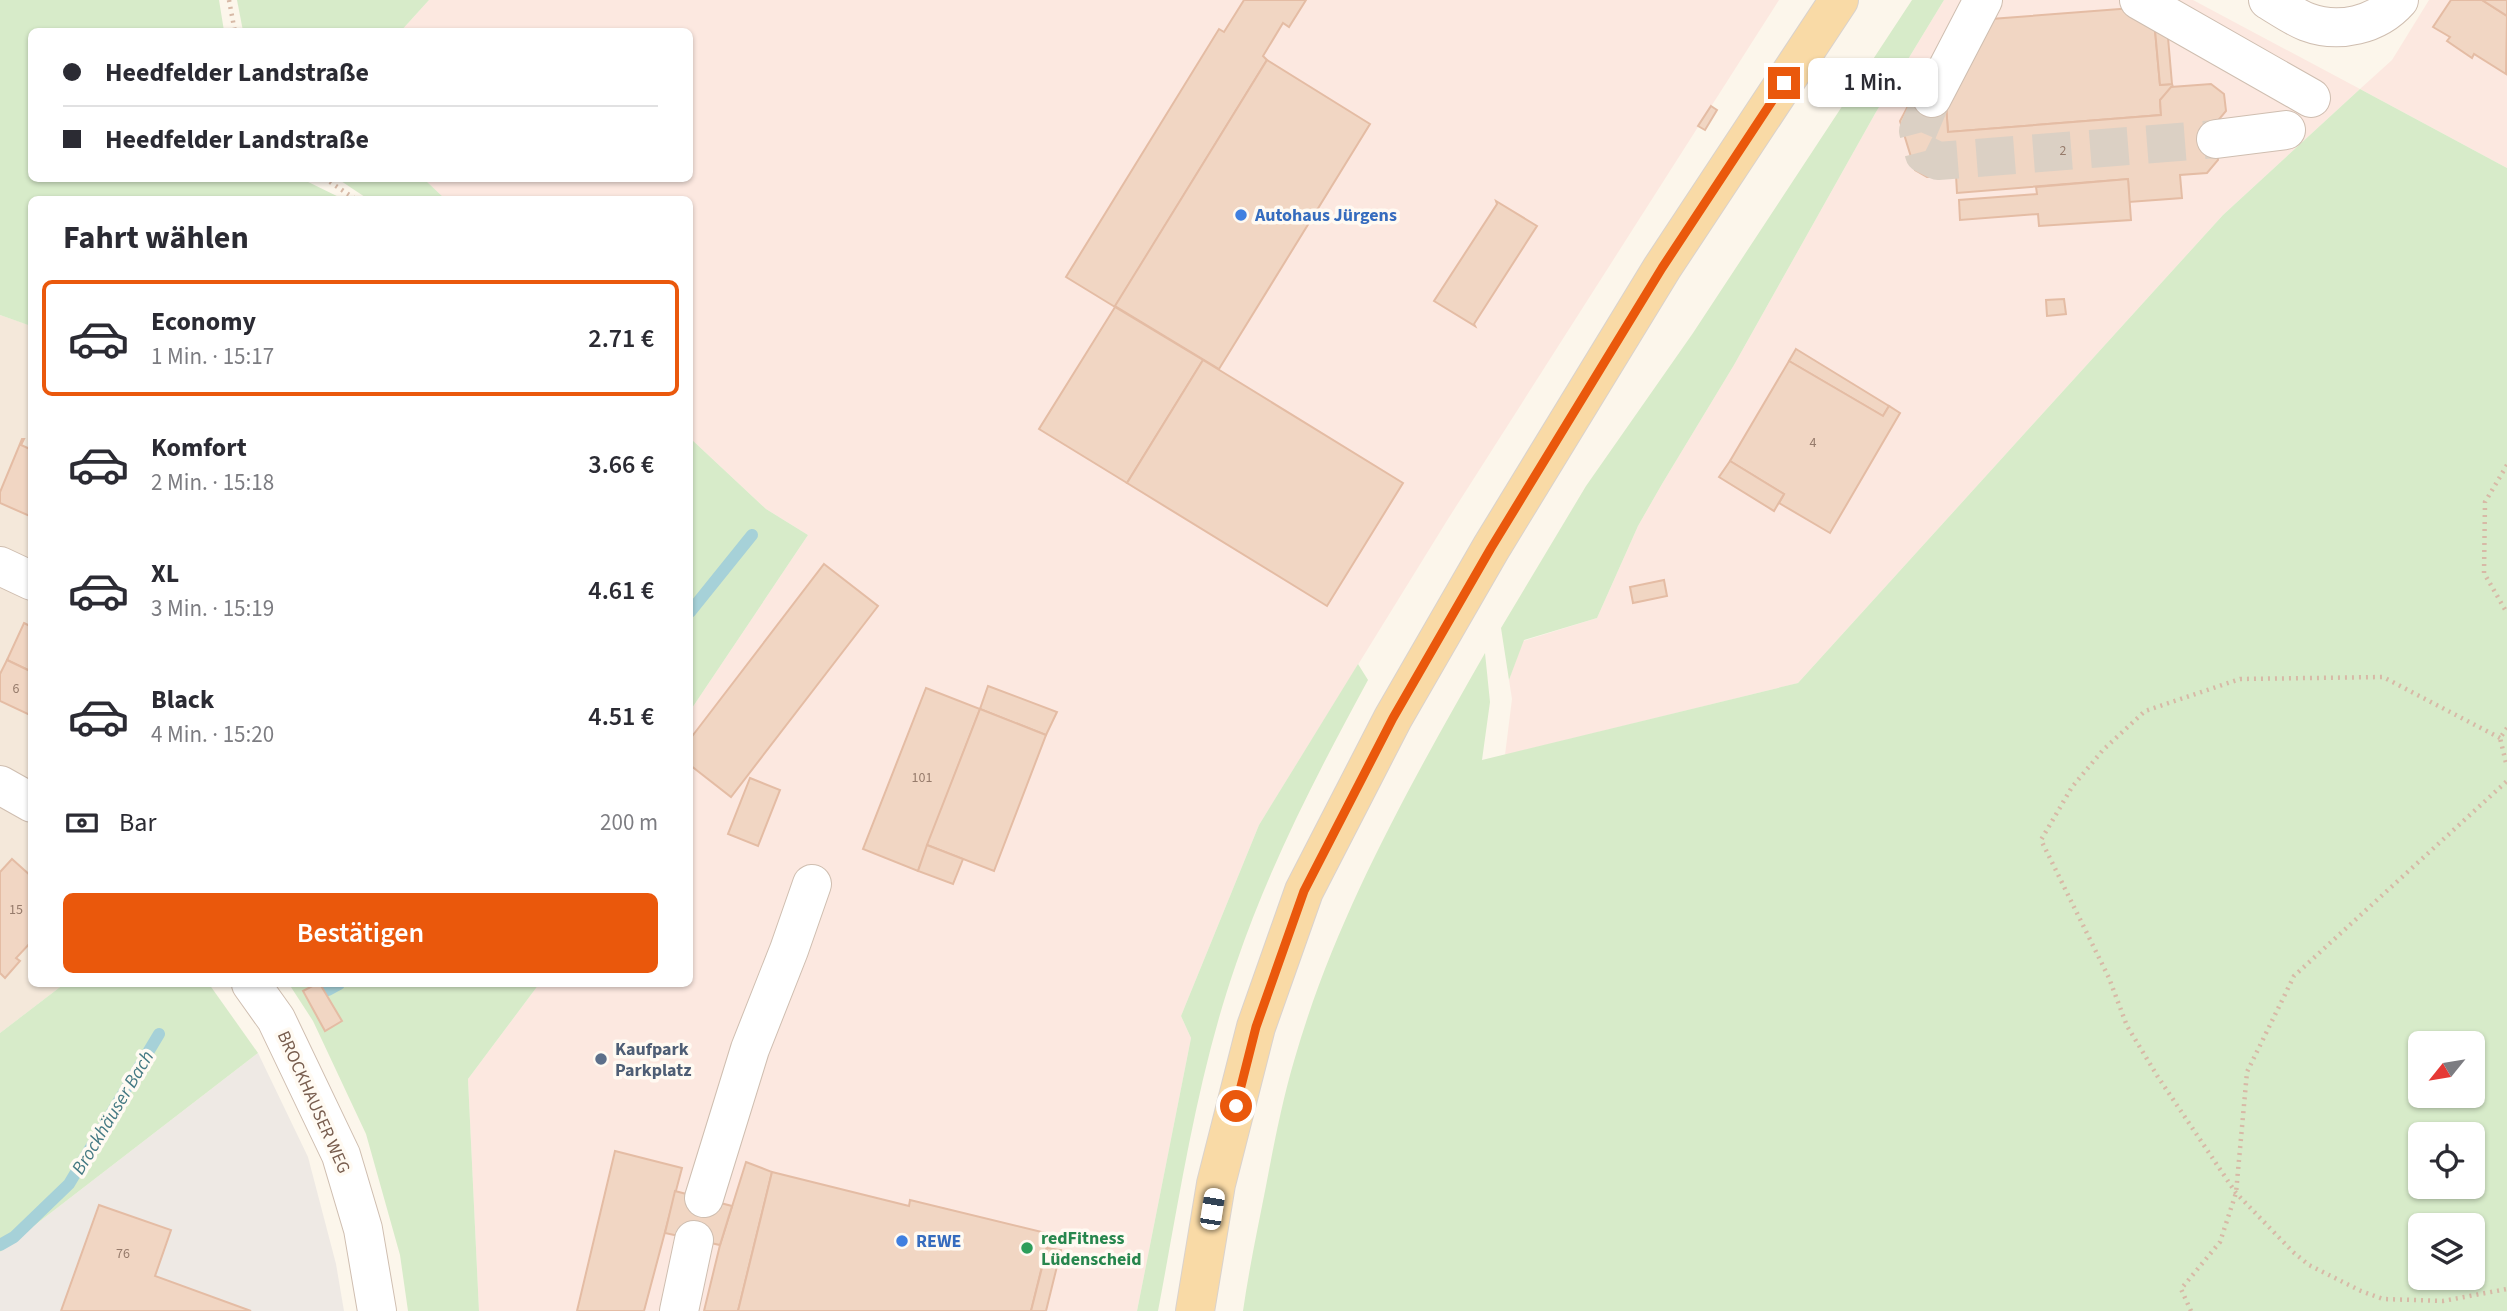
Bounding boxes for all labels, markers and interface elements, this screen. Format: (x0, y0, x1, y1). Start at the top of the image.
text: Heedfelder Landstraße (105, 54, 369, 91)
callout: 1 Min. (1809, 58, 1938, 108)
text: 1 Min. (1844, 66, 1902, 99)
route end (1768, 67, 1800, 99)
text: Heedfelder Landstraße (105, 121, 369, 158)
house number: 2 (2060, 141, 2067, 161)
place label: Autohaus Jürgens (1254, 203, 1397, 228)
marker: Autohaus Jürgens (1233, 207, 1249, 223)
text: Fahrt wählen (63, 215, 249, 261)
text: Economy (151, 303, 256, 340)
icon: car (67, 307, 130, 370)
text: 2.71 € (588, 320, 654, 357)
text: 1 Min. · 15:17 (151, 340, 274, 373)
text: Komfort (151, 429, 247, 466)
icon: car (67, 433, 130, 496)
house number: 4 (1810, 433, 1817, 453)
text: 3.66 € (588, 446, 654, 483)
text: 2 Min. · 15:18 (151, 466, 274, 499)
text: XL (151, 555, 179, 592)
icon: car (67, 559, 130, 622)
text: 4.61 € (588, 572, 654, 609)
text: 3 Min. · 15:19 (151, 592, 274, 625)
house number: 6 (13, 679, 20, 699)
text: Black (151, 681, 214, 718)
icon: car (67, 685, 130, 748)
text: 4.51 € (588, 698, 654, 735)
text: 4 Min. · 15:20 (151, 718, 274, 751)
house number: 101 (912, 768, 932, 788)
icon: cash (63, 804, 101, 842)
text: Bar (119, 804, 156, 841)
text: 200 m (600, 806, 658, 839)
button: Bestätigen (63, 893, 658, 973)
house number: 15 (9, 900, 23, 920)
street label: BROCKHAUSER WEG (271, 1027, 356, 1178)
north arrow (2408, 1031, 2485, 1108)
map controls (2408, 1031, 2485, 1290)
place label: Kaufpark Parkplatz (615, 1037, 691, 1083)
water label: Brockhäuser Bach (66, 1046, 161, 1180)
marker: Kaufpark Parkplatz (593, 1051, 609, 1067)
route start (1220, 1090, 1252, 1122)
button: locate (2408, 1122, 2485, 1199)
car (1199, 1187, 1226, 1231)
button: layers (2408, 1213, 2485, 1290)
place label: redFitness Lüdenscheid (1041, 1226, 1142, 1272)
place label: REWE (916, 1229, 961, 1254)
marker: REWE (894, 1233, 910, 1249)
marker: redFitness Lüdenscheid (1019, 1240, 1035, 1256)
house number: 76 (116, 1244, 130, 1264)

